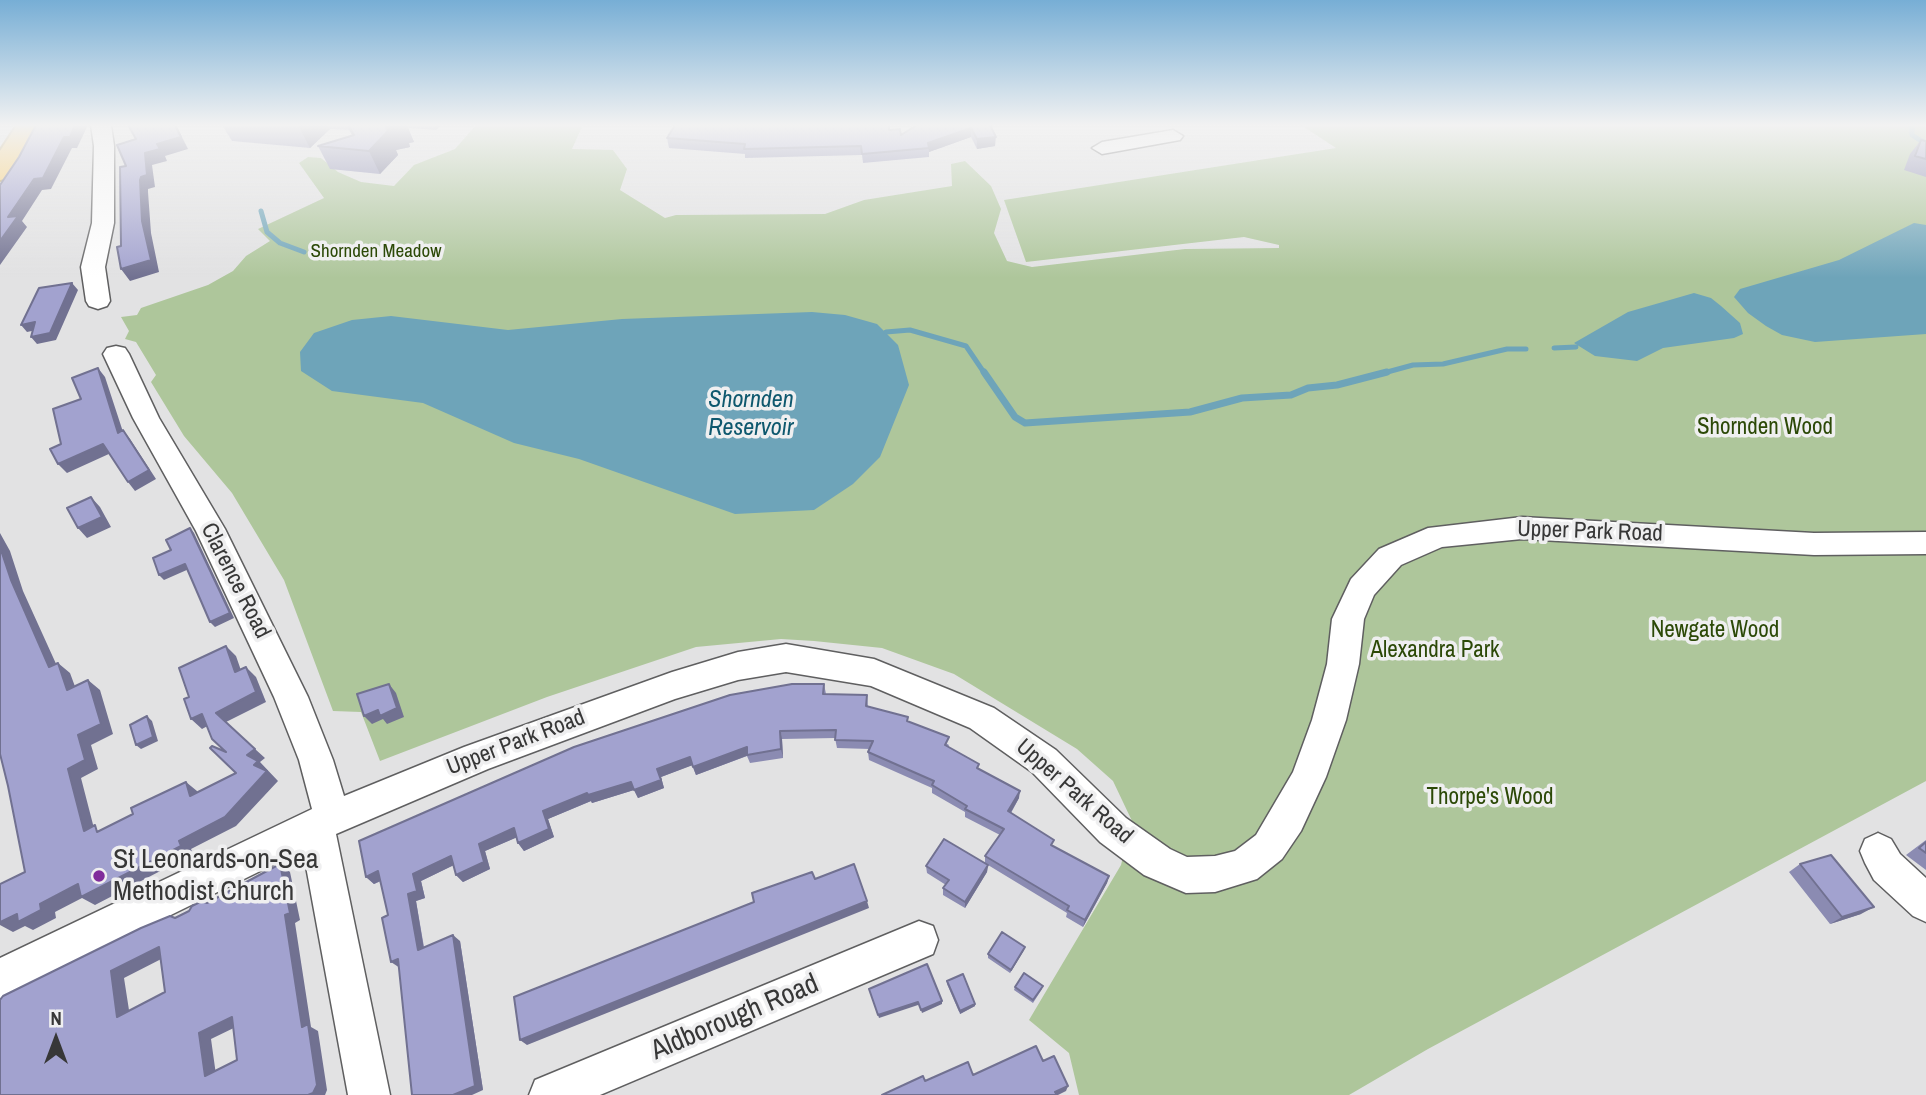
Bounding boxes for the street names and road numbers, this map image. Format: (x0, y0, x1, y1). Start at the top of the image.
street label: Upper Park Road (1517, 516, 1663, 548)
street label: Clarence Road (194, 519, 276, 643)
street label: Upper Park Road (443, 704, 589, 782)
street label: Upper Park Road (1010, 734, 1138, 850)
street label: Aldborough Road (646, 968, 824, 1068)

